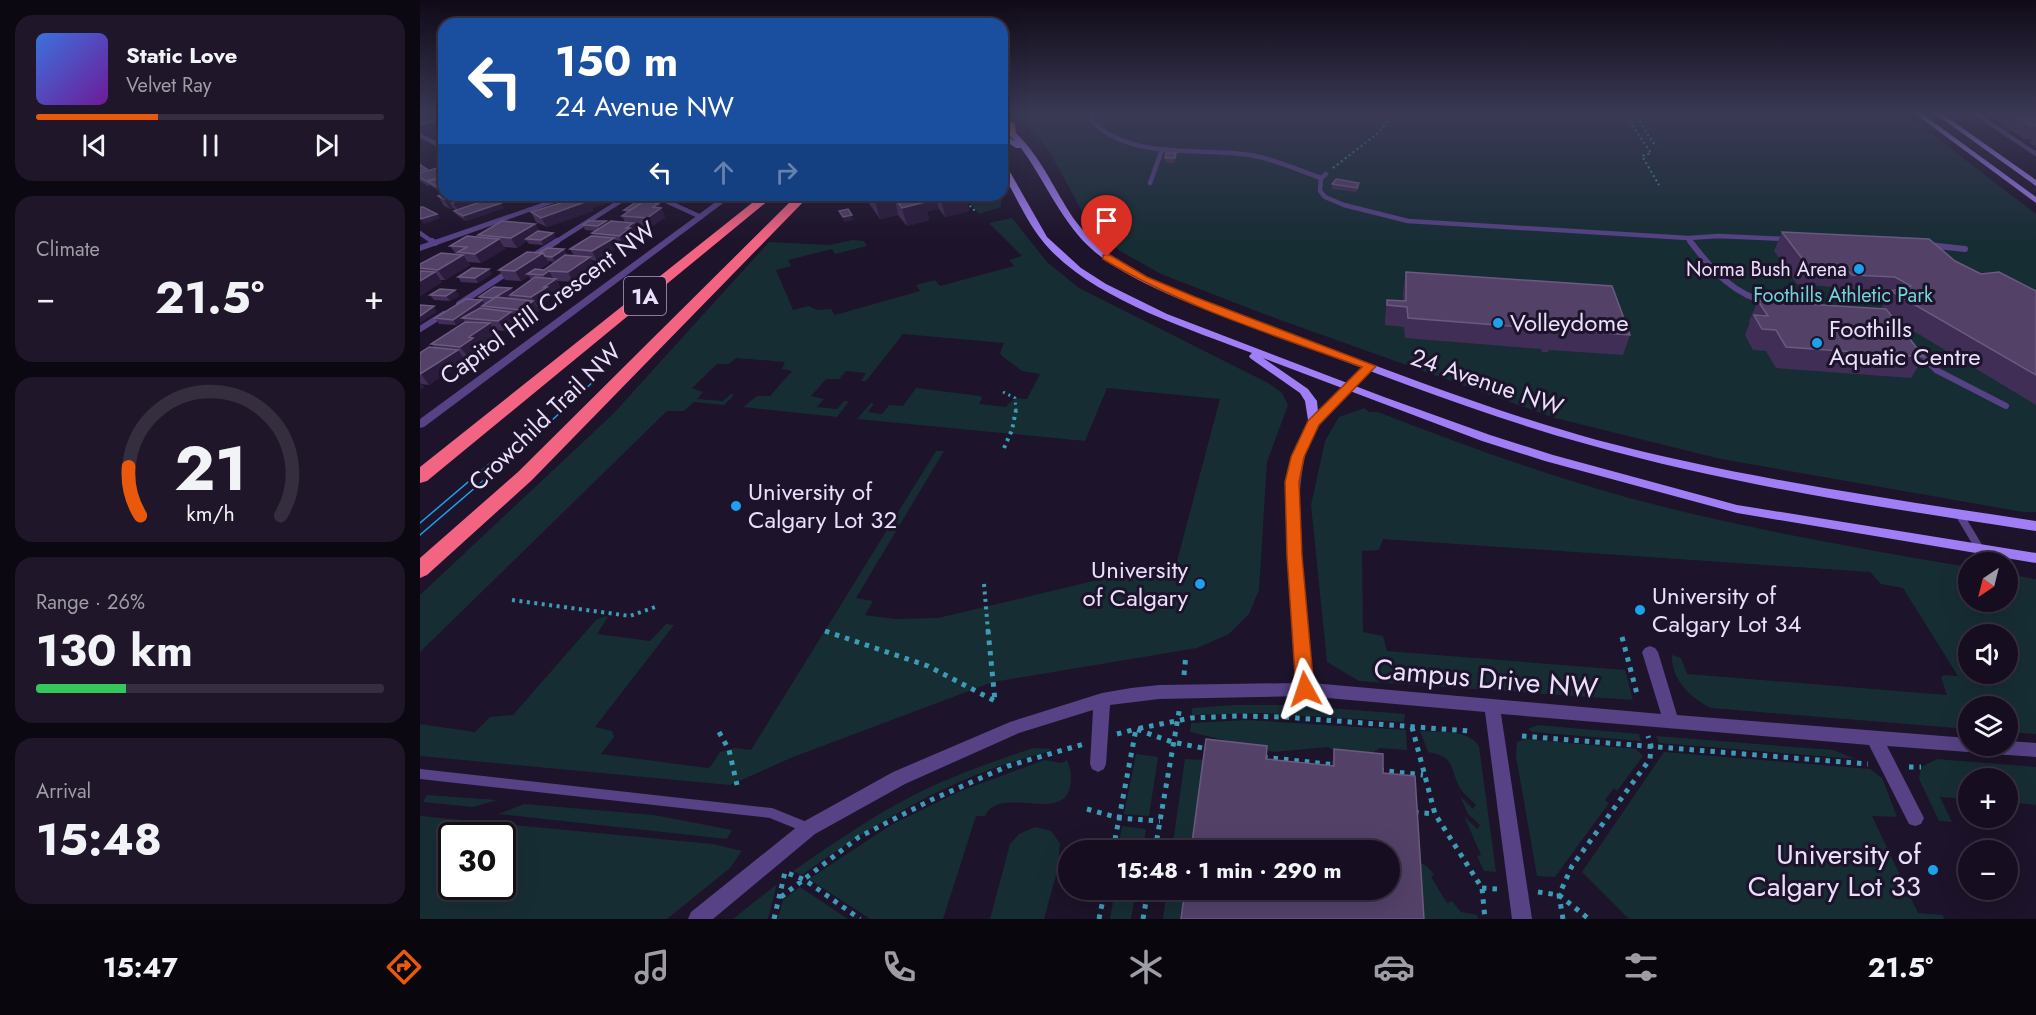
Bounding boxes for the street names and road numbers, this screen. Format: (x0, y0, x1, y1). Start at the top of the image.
street label: Capitol Hill Crescent NW (433, 212, 663, 393)
road number: 1A (624, 277, 666, 315)
street label: Crowchild Trail NW (461, 334, 629, 499)
street label: 24 Avenue NW (1406, 339, 1568, 424)
street label: Campus Drive NW (1372, 648, 1600, 709)

